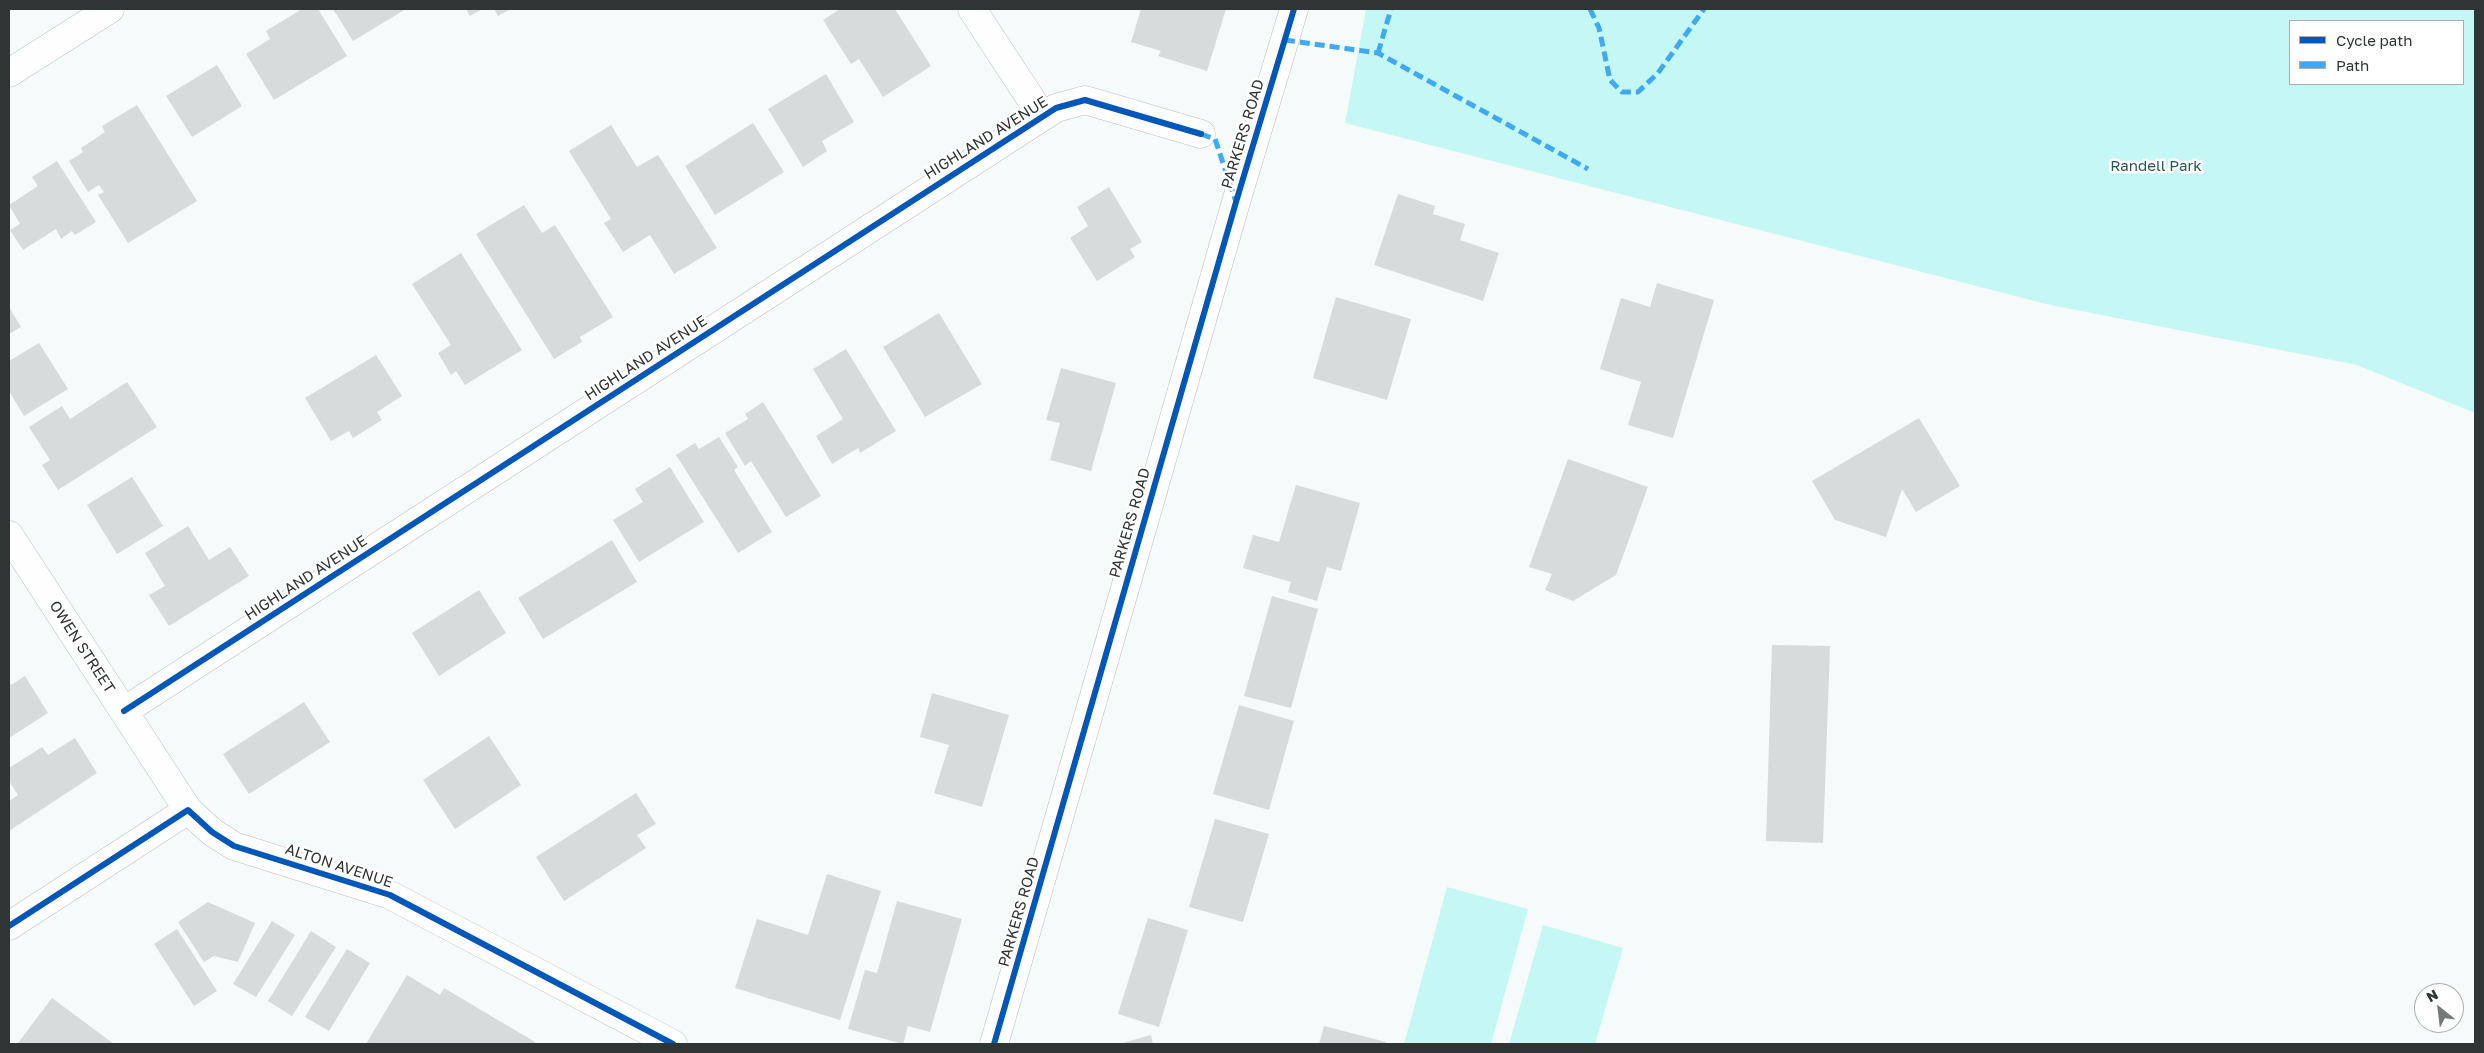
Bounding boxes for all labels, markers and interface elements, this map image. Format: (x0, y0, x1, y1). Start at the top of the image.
legend (2289, 20, 2464, 85)
text: Cycle path (2336, 31, 2412, 49)
text: Path (2336, 56, 2369, 74)
street label: PARKERS ROAD (1218, 77, 1268, 191)
street label: HIGHLAND AVENUE (921, 93, 1051, 183)
park label: Randell Park (2110, 157, 2202, 175)
street label: HIGHLAND AVENUE (581, 312, 711, 404)
street label: PARKERS ROAD (1106, 466, 1154, 580)
street label: HIGHLAND AVENUE (241, 532, 371, 624)
street label: OWEN STREET (45, 598, 119, 696)
street label: ALTON AVENUE (283, 840, 395, 892)
street label: PARKERS ROAD (995, 855, 1043, 969)
north arrow (2414, 983, 2464, 1033)
text: N (2423, 985, 2441, 1005)

